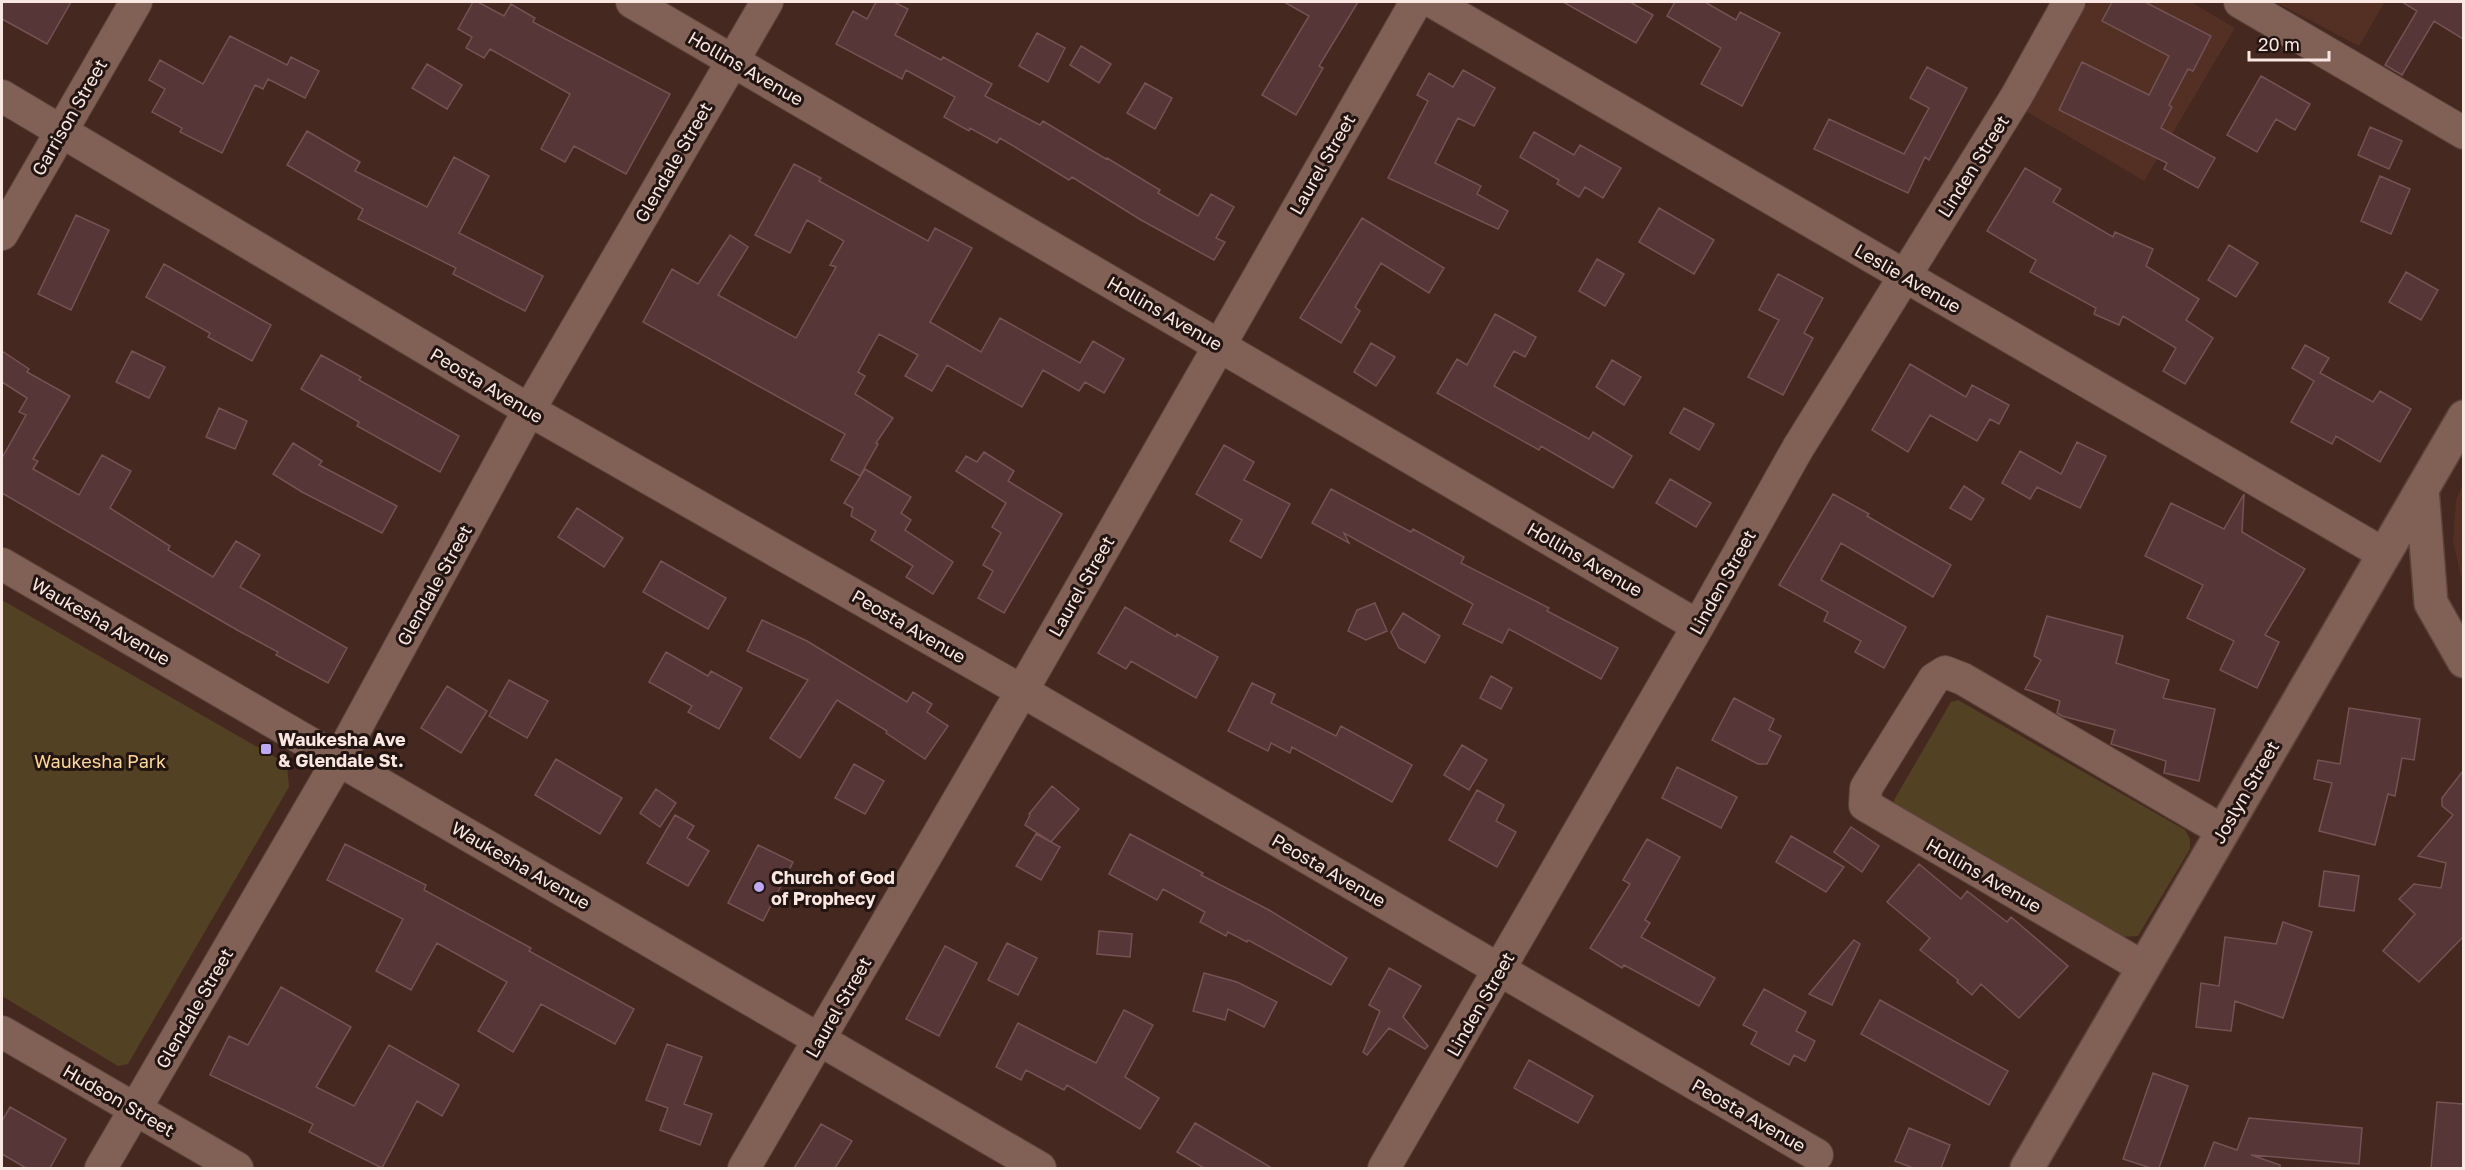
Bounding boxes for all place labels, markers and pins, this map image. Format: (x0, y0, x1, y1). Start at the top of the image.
place label: Waukesha Ave & Glendale St. (278, 728, 406, 771)
marker: Waukesha Ave & Glendale St. (259, 742, 273, 756)
place label: Church of God of Prophecy (771, 866, 895, 909)
marker: Church of God of Prophecy (752, 880, 766, 894)

